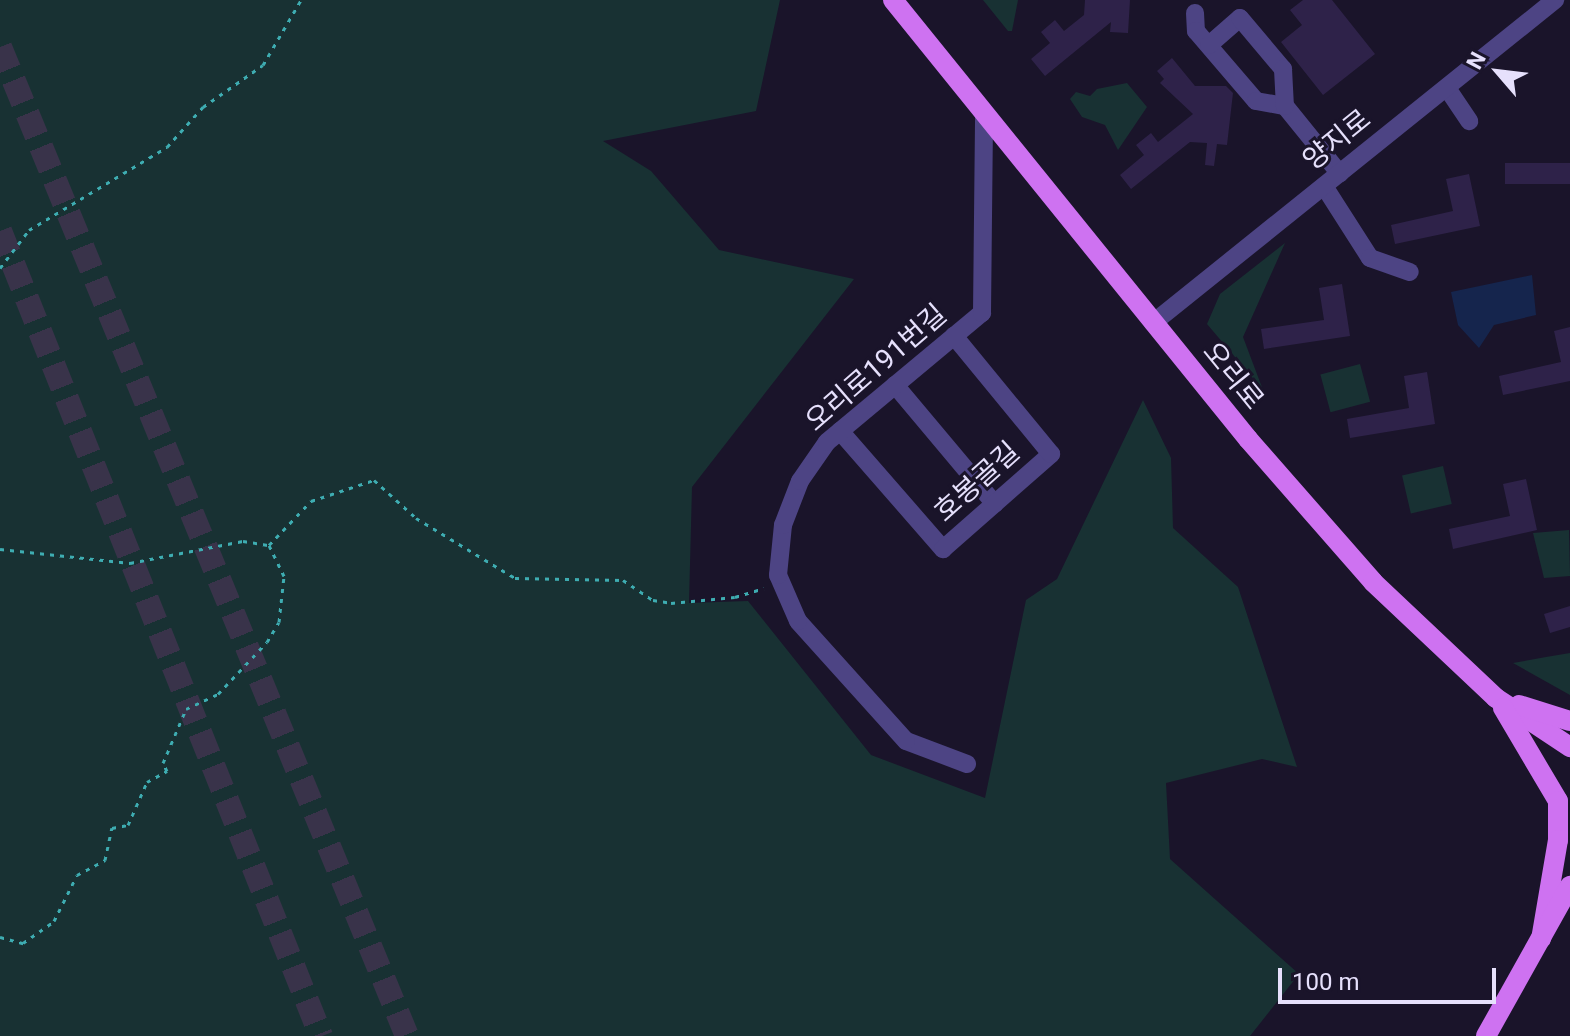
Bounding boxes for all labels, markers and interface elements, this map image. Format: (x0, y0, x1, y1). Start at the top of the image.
north arrow (1458, 32, 1538, 112)
text: N (1462, 48, 1491, 73)
street label: 양지로 (1296, 103, 1378, 177)
street label: 오리로191번길 (799, 298, 953, 438)
street label: 오리로 (1196, 335, 1270, 417)
street label: 호봉골길 (927, 435, 1027, 529)
scale bar (1282, 952, 1500, 1002)
text: 100 m (1292, 968, 1359, 996)

